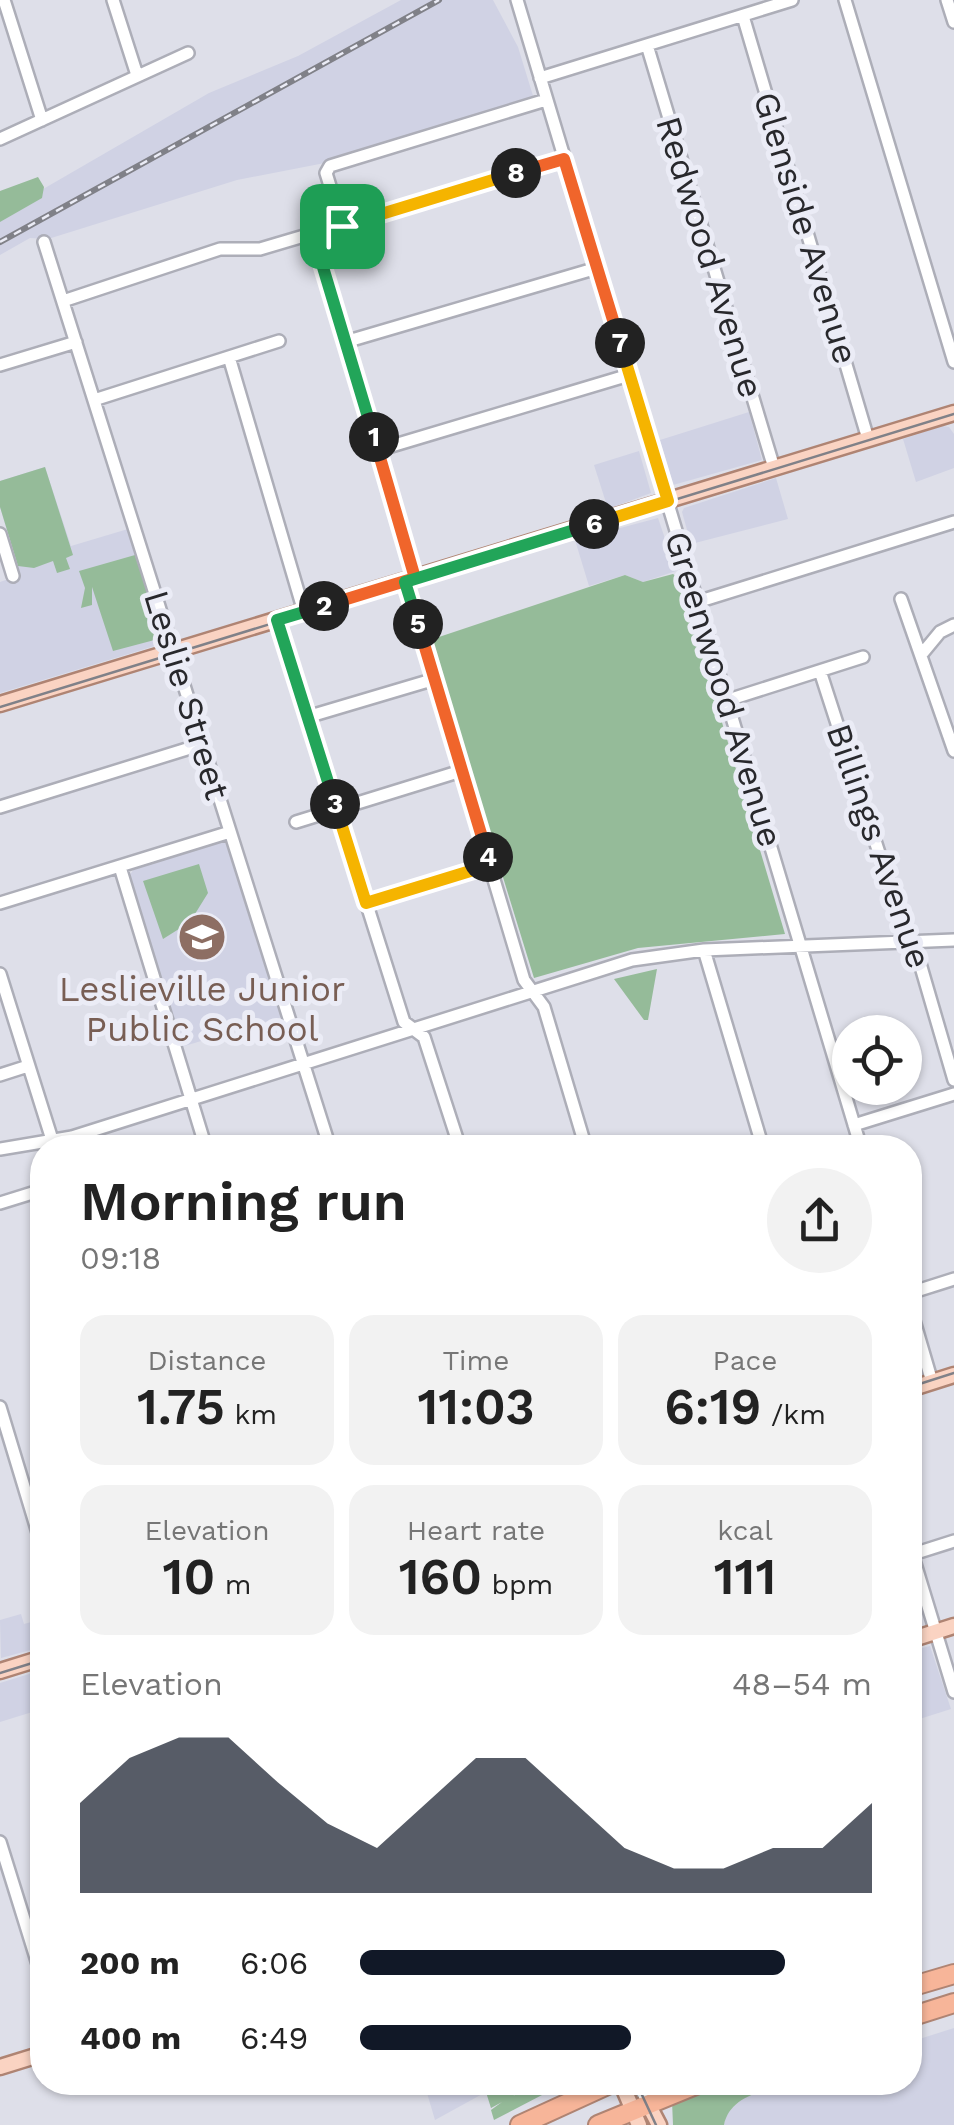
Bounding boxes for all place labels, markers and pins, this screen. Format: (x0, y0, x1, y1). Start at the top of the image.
pin: 8 (491, 148, 541, 198)
pin (300, 184, 385, 269)
pin: 7 (595, 318, 645, 368)
pin: 1 (349, 412, 399, 462)
pin: 6 (569, 499, 619, 549)
pin: 2 (299, 581, 349, 631)
pin: 5 (393, 599, 443, 649)
pin: 3 (310, 779, 360, 829)
pin: 4 (463, 832, 513, 882)
school or university icon: Leslieville Junior Public School (176, 911, 228, 963)
place label: Leslieville Junior Public School (59, 968, 345, 1050)

